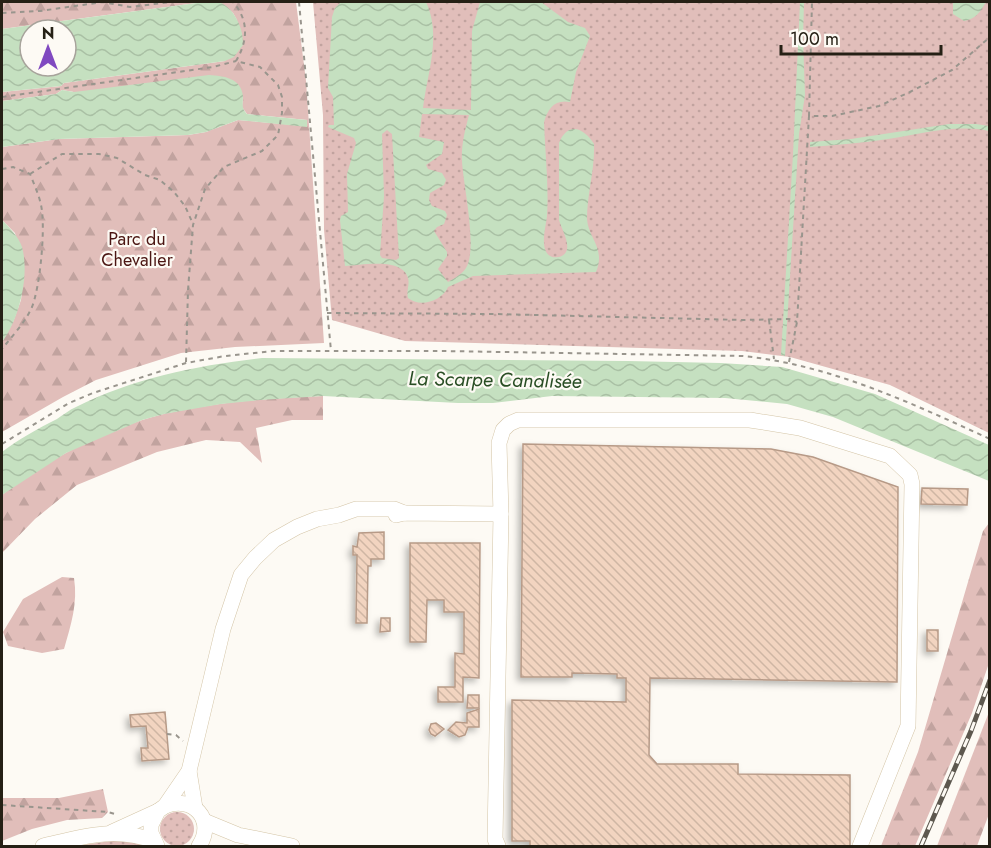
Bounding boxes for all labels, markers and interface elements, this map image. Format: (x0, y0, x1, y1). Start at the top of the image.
north arrow (18, 18, 78, 78)
scale bar (781, 18, 942, 56)
text: N (42, 22, 54, 45)
text: 100 m (790, 26, 839, 52)
park label: Parc du Chevalier (101, 226, 174, 273)
water label: La Scarpe Canalisée (408, 364, 582, 396)

